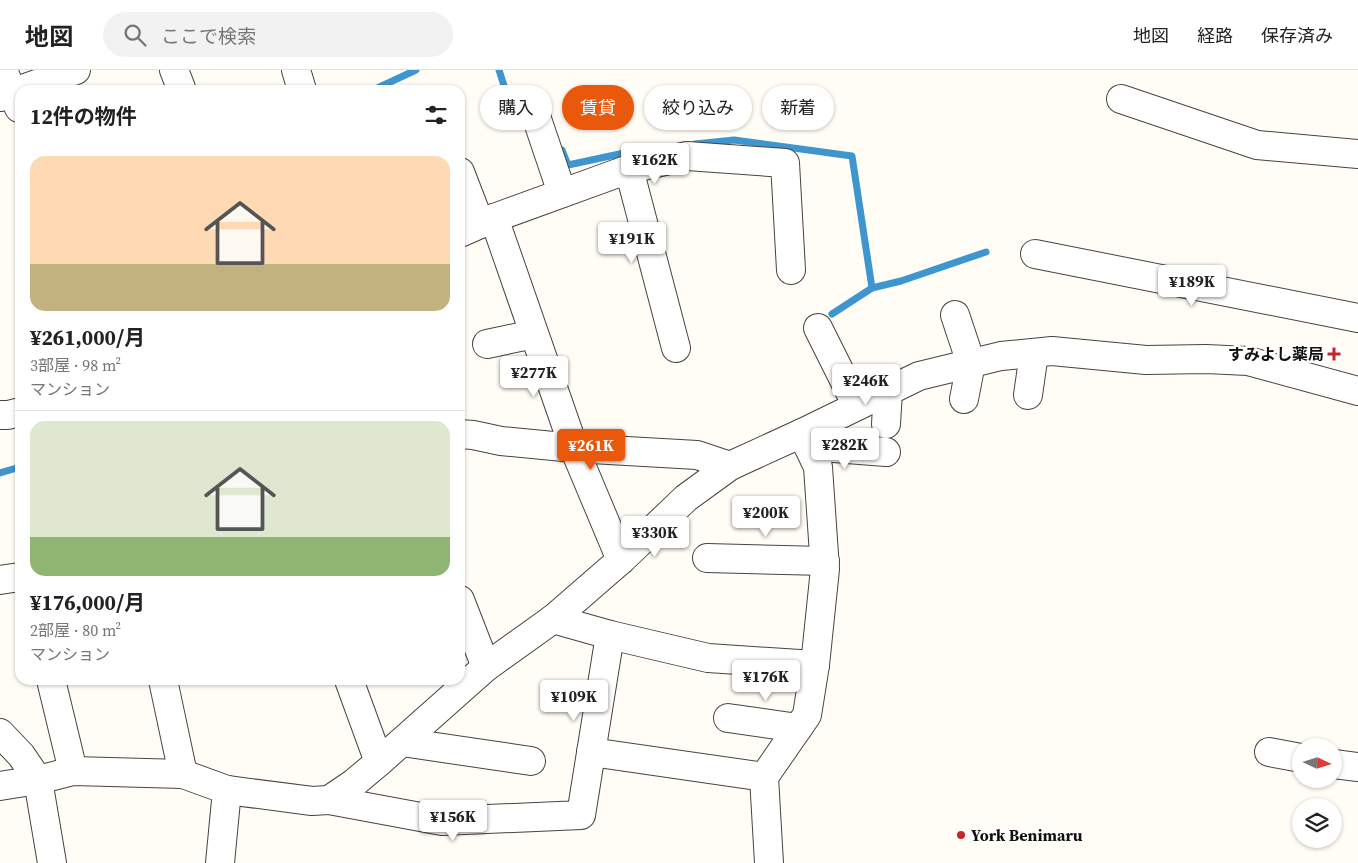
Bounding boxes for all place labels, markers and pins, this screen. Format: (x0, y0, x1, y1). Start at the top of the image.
pin: ¥162K (620, 142, 690, 185)
pin: ¥191K (597, 222, 667, 264)
pin: ¥189K (1157, 264, 1227, 307)
place label: すみよし薬局 (1228, 343, 1324, 365)
marker: すみよし薬局 (1328, 348, 1340, 360)
pin: ¥277K (499, 356, 569, 398)
pin: ¥246K (831, 364, 901, 406)
pin: ¥261K (556, 428, 626, 471)
pin: ¥282K (810, 428, 880, 470)
pin: ¥200K (731, 496, 801, 538)
pin: ¥330K (620, 516, 690, 558)
pin: ¥176K (731, 660, 801, 702)
pin: ¥109K (539, 680, 609, 722)
pin: ¥156K (418, 800, 488, 842)
place label: York Benimaru (971, 824, 1083, 846)
marker: York Benimaru (955, 829, 967, 841)

